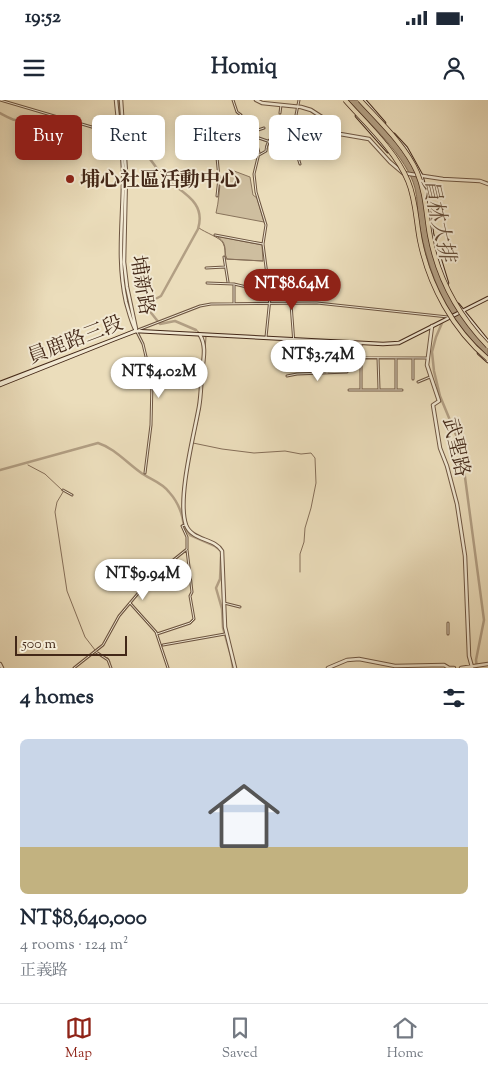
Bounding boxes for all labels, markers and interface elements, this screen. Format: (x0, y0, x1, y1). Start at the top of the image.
text: 19:52 (25, 4, 61, 31)
text: Homiq (211, 52, 277, 84)
icon: menu (20, 54, 48, 82)
icon: person (440, 54, 468, 82)
chip: Buy (15, 115, 82, 160)
chip: Rent (92, 115, 165, 160)
chip: Filters (175, 115, 259, 160)
chip: New (269, 115, 341, 160)
place label: 埔心社區活動中心 (80, 167, 240, 196)
marker: 埔心社區活動中心 (64, 173, 76, 185)
water label: 員林大排 (413, 176, 462, 268)
street label: 埔新路 (122, 253, 160, 317)
pin: NT$8.64M (240, 268, 344, 311)
text: NT$8.64M (255, 273, 329, 296)
street label: 員鹿路三段 (24, 310, 128, 373)
pin: NT$3.74M (266, 340, 370, 382)
text: NT$3.74M (282, 344, 354, 367)
pin: NT$4.02M (107, 356, 211, 399)
text: NT$4.02M (122, 361, 196, 384)
street label: 武聖路 (434, 415, 475, 480)
pin: NT$9.94M (91, 558, 195, 601)
text: NT$9.94M (106, 563, 180, 586)
scale bar (15, 633, 128, 656)
text: 500 m (22, 635, 56, 655)
text: 4 homes (20, 683, 94, 713)
icon: filters (440, 684, 468, 712)
icon: home (199, 771, 289, 861)
text: NT$8,640,000 (20, 904, 147, 934)
text: 4 rooms · 124 m² (20, 934, 128, 957)
text: 正義路 (20, 960, 68, 983)
tab: Map (65, 1014, 93, 1064)
tab: Saved (222, 1014, 258, 1064)
tab: Home (387, 1014, 423, 1064)

